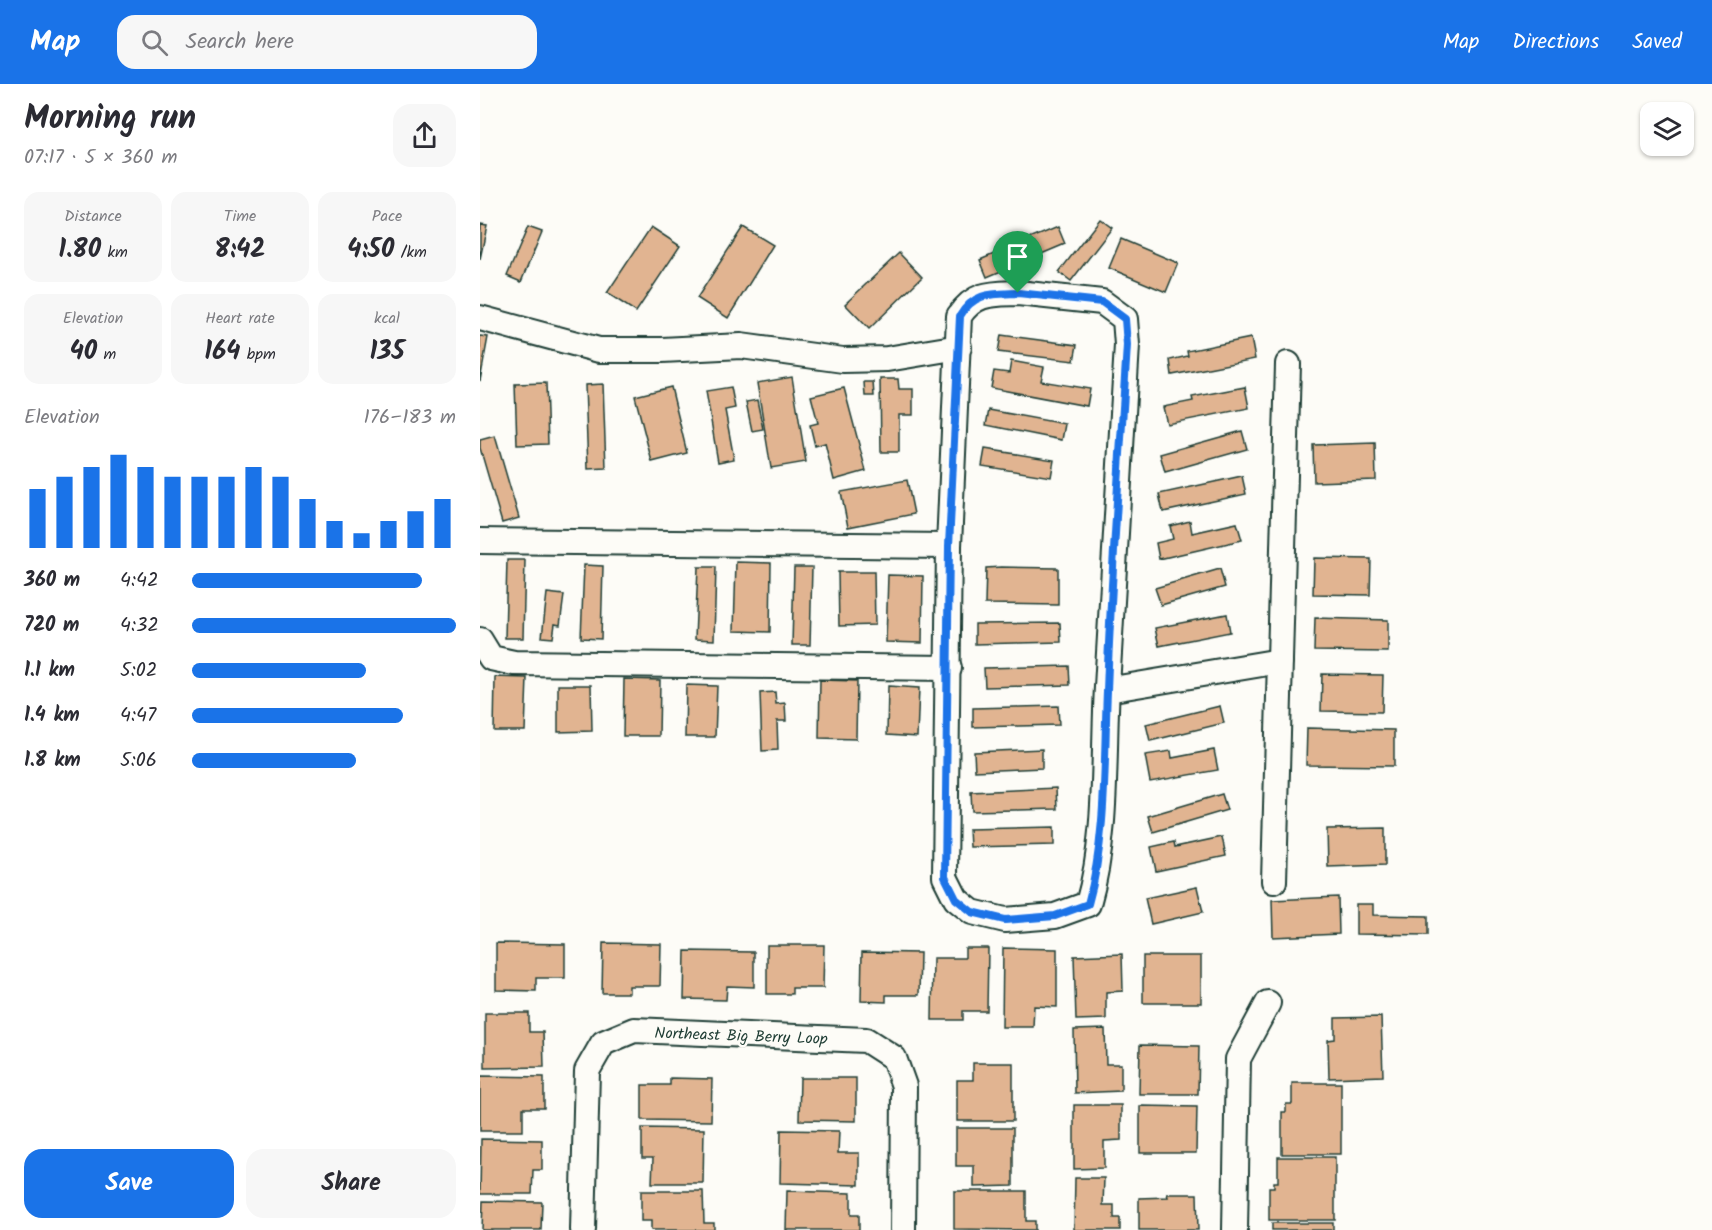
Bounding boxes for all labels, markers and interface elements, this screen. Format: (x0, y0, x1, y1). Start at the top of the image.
search box (117, 15, 537, 69)
text: Map (30, 20, 81, 65)
text: Search here (186, 25, 294, 60)
icon: search (138, 26, 171, 59)
text: Map (1443, 26, 1479, 59)
text: Directions (1512, 26, 1599, 59)
text: Saved (1632, 26, 1682, 59)
text: Morning run (24, 93, 196, 146)
map controls (1640, 102, 1694, 156)
button: layers (1640, 102, 1694, 156)
button: share (393, 104, 456, 167)
text: 07:17 · 5 × 360 m (24, 142, 177, 174)
text: Distance (64, 204, 122, 229)
text: Time (224, 204, 256, 229)
text: Pace (372, 204, 402, 229)
text: 1.80 (58, 229, 101, 271)
text: 8:42 (214, 229, 266, 271)
text: 4:50 (347, 229, 394, 271)
pin (992, 231, 1043, 293)
text: km (101, 240, 128, 265)
text: /km (394, 240, 427, 265)
icon: arrive (1001, 240, 1034, 273)
text: Elevation (63, 306, 123, 331)
text: Heart rate (205, 306, 275, 331)
text: kcal (374, 306, 400, 331)
text: 40 (70, 331, 97, 373)
text: 164 (204, 331, 240, 373)
text: 135 (369, 331, 405, 373)
text: m (97, 342, 116, 367)
text: bpm (240, 342, 276, 367)
text: Elevation (24, 402, 100, 434)
text: 176–183 m (364, 402, 456, 434)
text: 360 m (24, 565, 80, 597)
text: 4:42 (120, 565, 159, 597)
text: 720 m (24, 610, 79, 642)
text: 4:32 (120, 610, 159, 642)
text: 1.1 km (24, 655, 75, 687)
text: 5:02 (120, 655, 157, 687)
text: 1.4 km (24, 700, 80, 732)
text: 4:47 (120, 700, 156, 732)
text: 1.8 km (24, 745, 81, 777)
text: 5:06 (120, 745, 157, 777)
street label: Northeast Big Berry Loop (654, 1021, 828, 1052)
button: Save (24, 1149, 234, 1218)
button: Share (246, 1149, 456, 1218)

